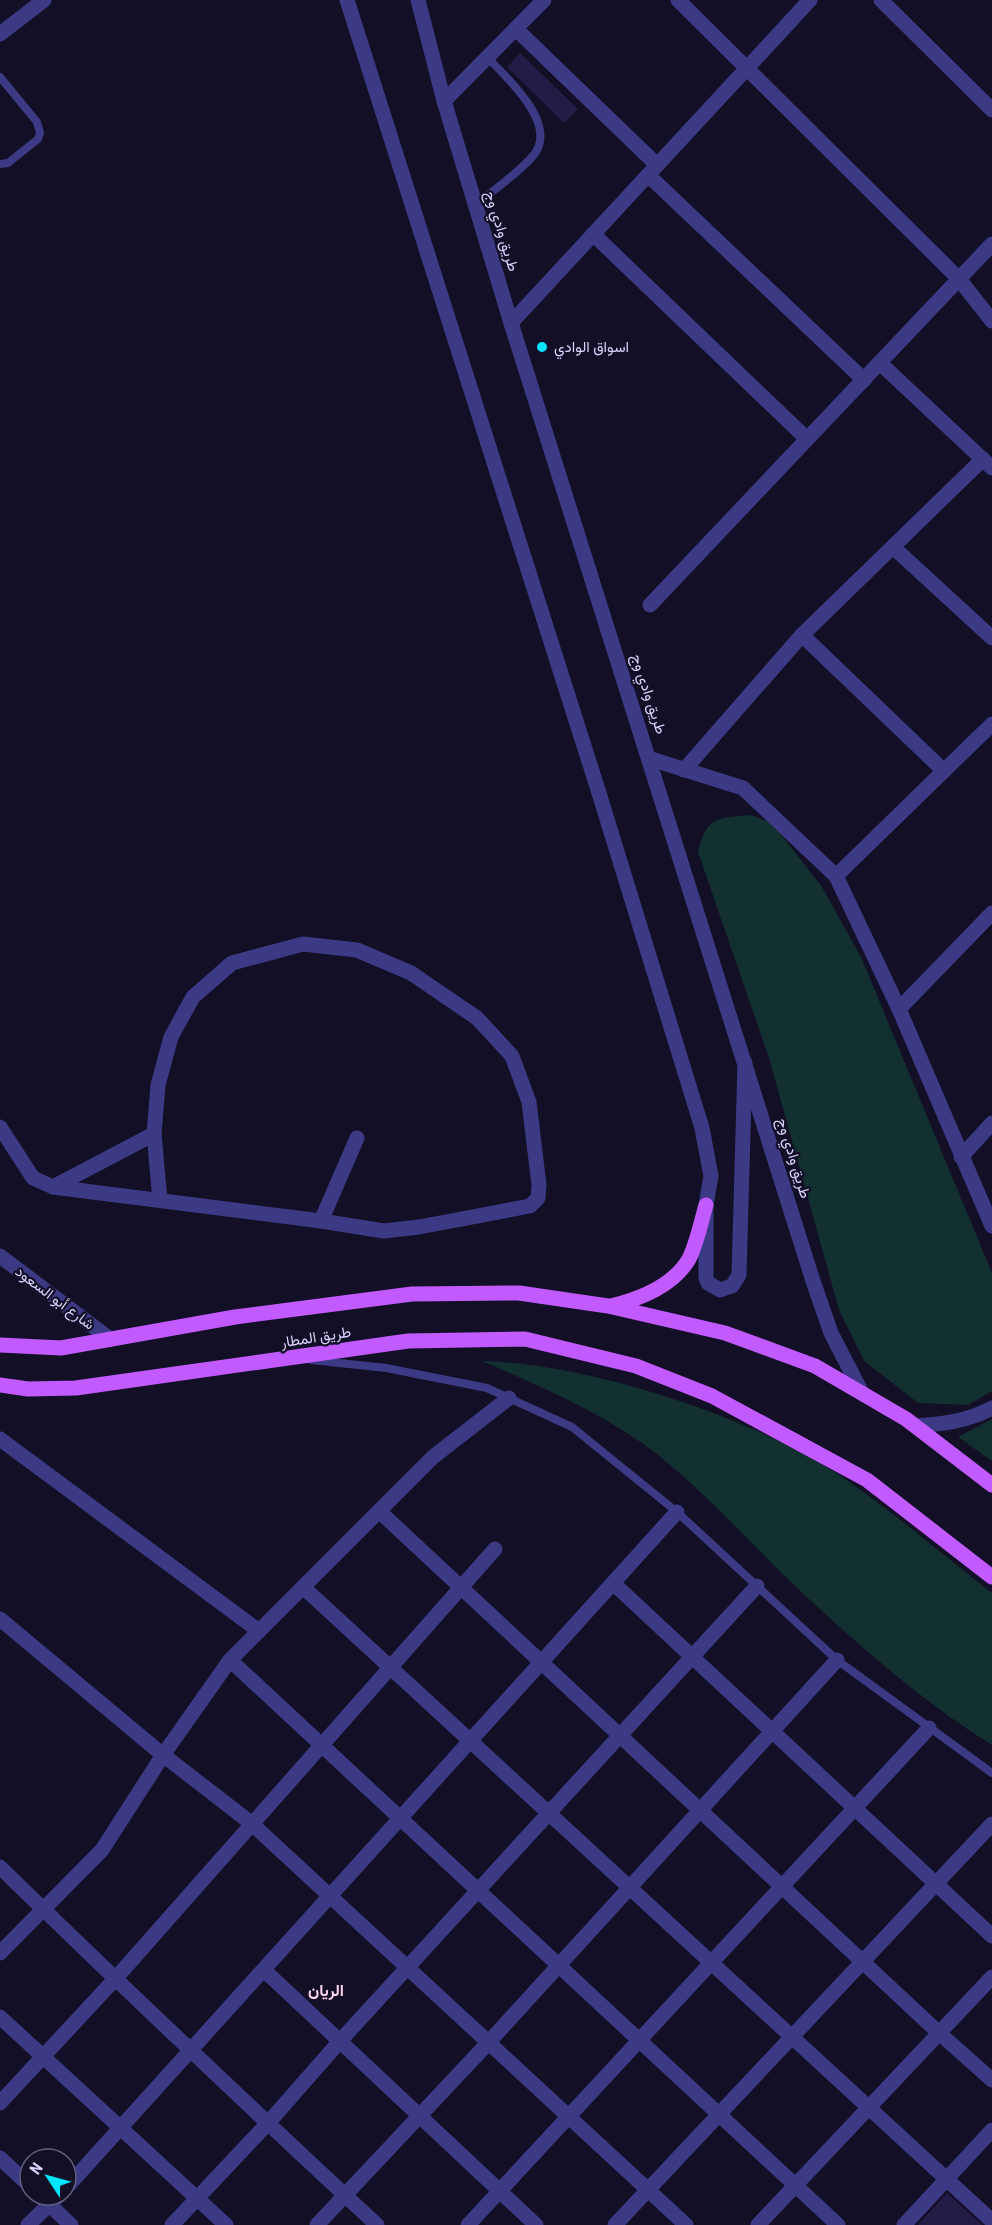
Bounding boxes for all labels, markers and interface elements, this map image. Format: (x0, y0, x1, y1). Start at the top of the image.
street label: طريق وادي وج (477, 189, 523, 275)
place label: اسواق الوادي (554, 338, 629, 360)
marker: اسواق الوادي (535, 340, 549, 354)
street label: طريق وادي وج (624, 652, 670, 738)
street label: طريق وادي وج (769, 1116, 815, 1202)
street label: شارع أبو السعود (11, 1262, 98, 1335)
street label: طريق المطار (279, 1323, 353, 1353)
district label: الريان (308, 1981, 344, 2001)
north arrow (18, 2147, 78, 2207)
text: N (26, 2159, 47, 2178)

